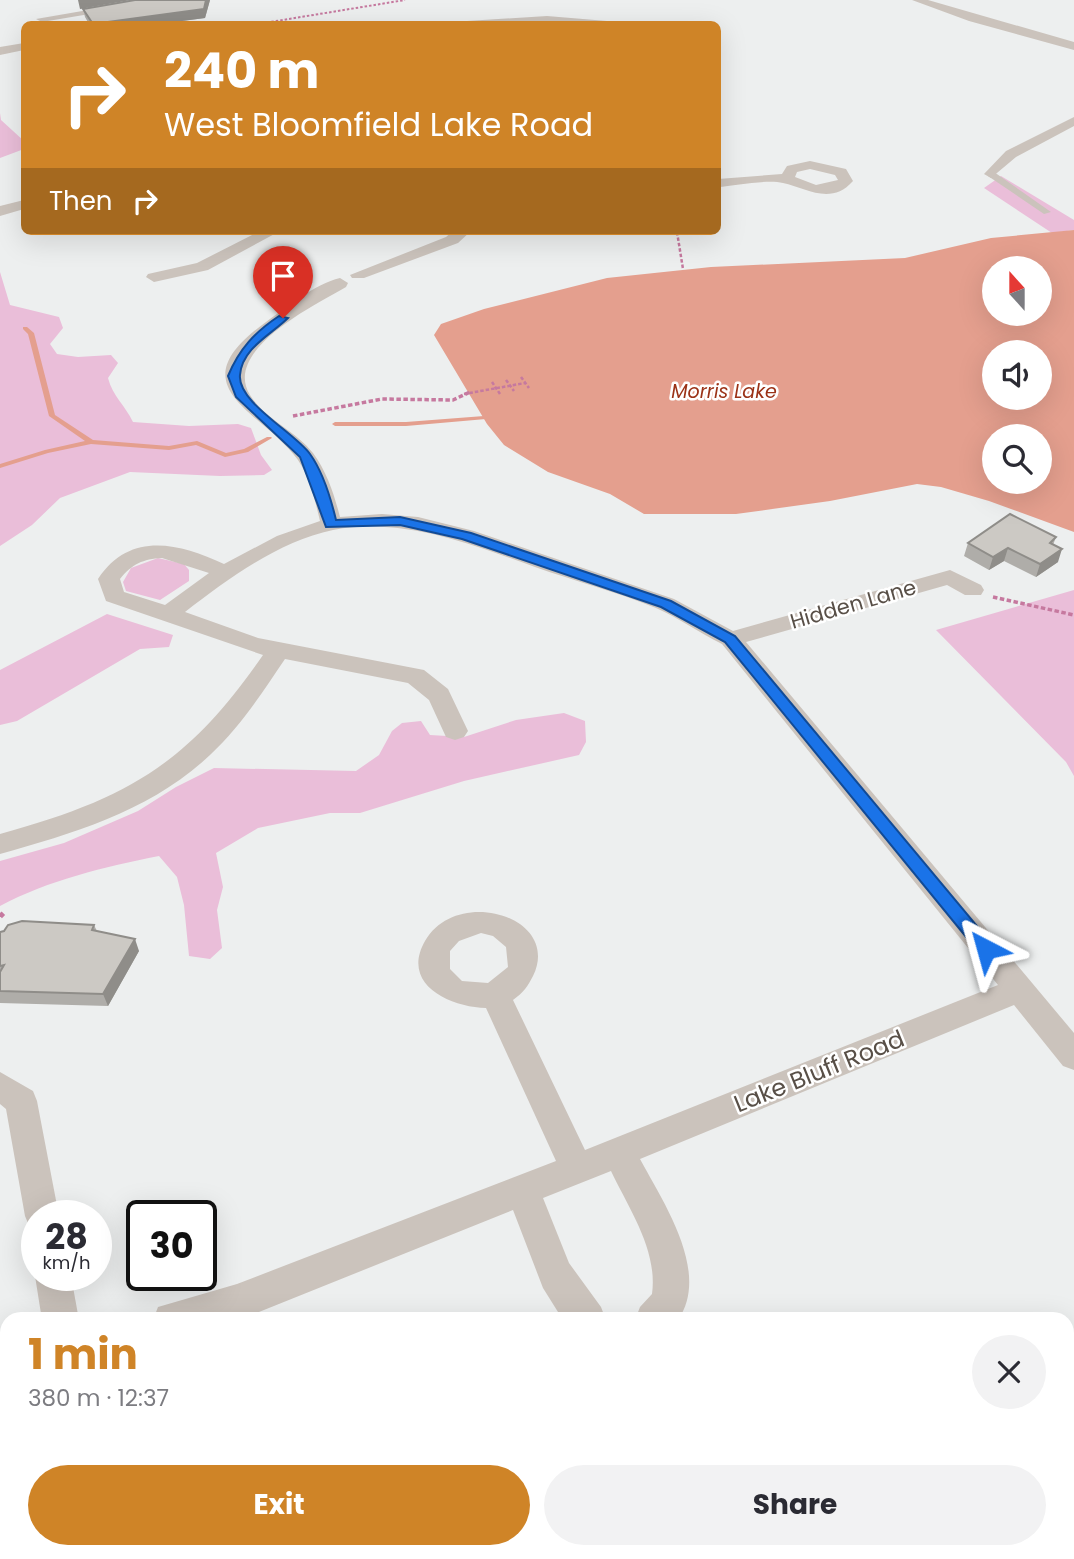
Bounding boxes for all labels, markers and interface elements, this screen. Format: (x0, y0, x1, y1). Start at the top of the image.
text: 240 m (164, 37, 319, 105)
icon: right (49, 49, 140, 140)
text: West Bloomfield Lake Road (164, 102, 593, 147)
icon: right (126, 182, 164, 220)
text: Then (49, 183, 112, 219)
pin (253, 246, 313, 318)
north arrow (982, 256, 1052, 326)
map controls (982, 256, 1052, 494)
icon: arrive (264, 257, 302, 295)
button: sound (982, 340, 1052, 410)
water label: Morris Lake (671, 378, 777, 405)
button: search (982, 424, 1052, 494)
street label: Hidden Lane (787, 572, 919, 636)
position arrow (949, 912, 1023, 986)
street label: Lake Bluff Road (729, 1022, 909, 1120)
speed limit sign: 30 (126, 1200, 217, 1291)
text: 28 (45, 1212, 88, 1261)
text: km/h (43, 1250, 90, 1275)
text: 1 min (28, 1325, 138, 1384)
button: close (972, 1335, 1046, 1409)
text: 380 m · 12:37 (28, 1382, 169, 1414)
button: Exit (28, 1465, 530, 1545)
button: Share (544, 1465, 1046, 1545)

